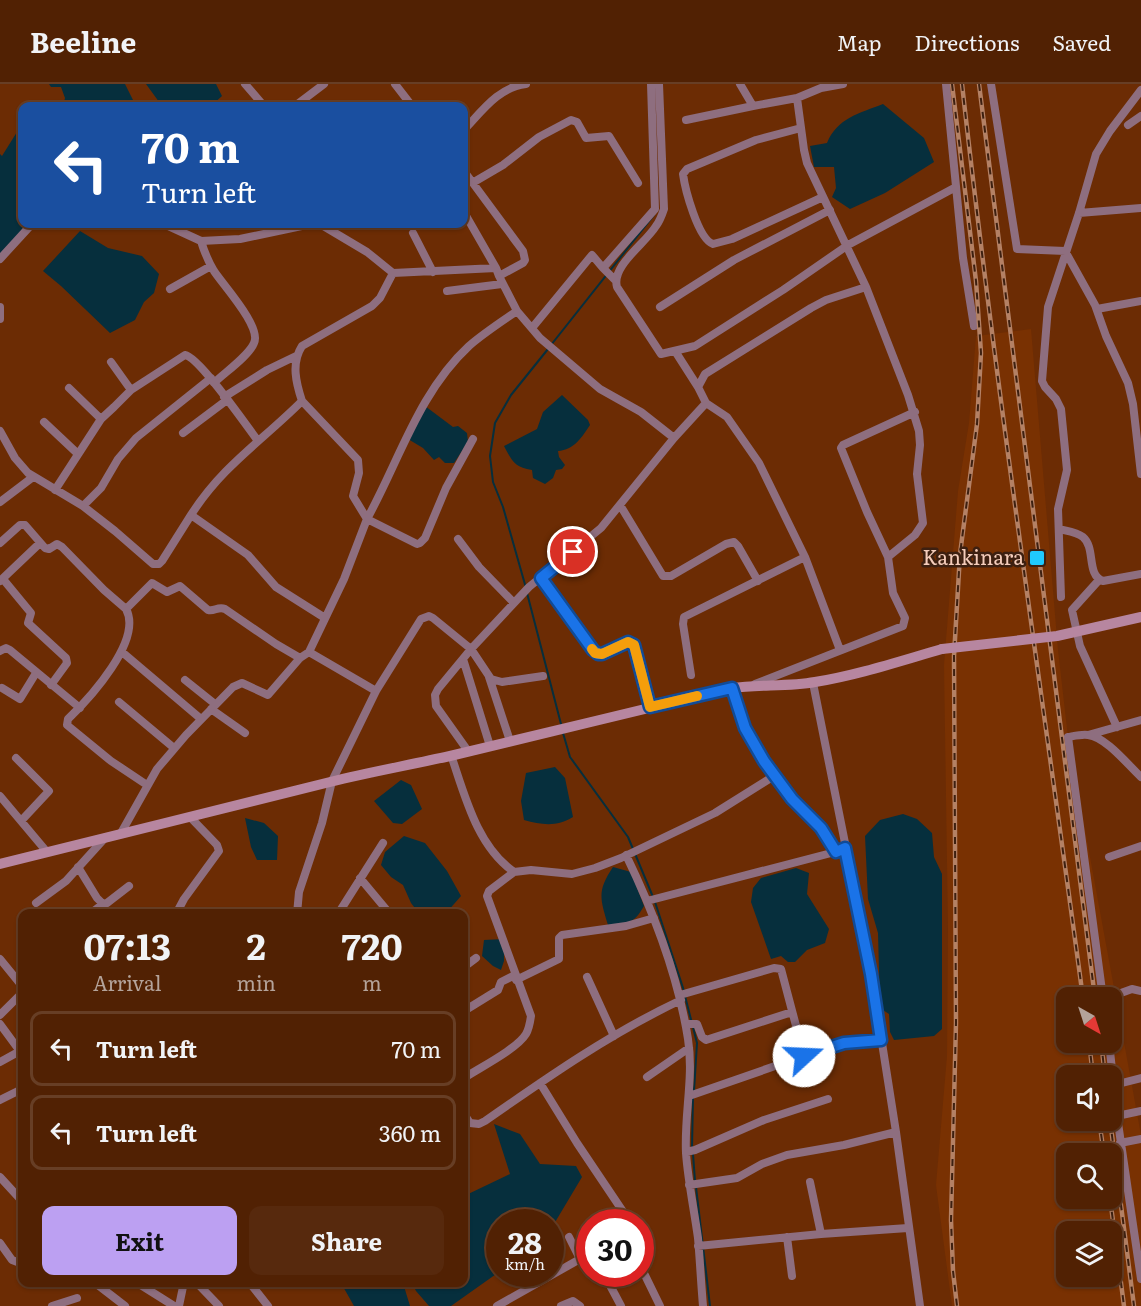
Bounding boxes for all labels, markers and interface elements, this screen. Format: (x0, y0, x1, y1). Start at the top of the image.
text: Beeline (30, 20, 136, 62)
text: Map (837, 26, 882, 57)
text: Directions (915, 26, 1020, 57)
text: Saved (1053, 26, 1111, 57)
text: 70 m (141, 114, 240, 176)
icon: left (42, 126, 120, 204)
text: Turn left (141, 171, 256, 211)
pin (547, 526, 598, 577)
icon: arrive (556, 535, 589, 568)
place label: Kankinara (923, 541, 1024, 571)
marker: Kankinara (1028, 549, 1046, 567)
text: 07:13 (83, 918, 171, 971)
text: 2 (247, 918, 266, 971)
text: 720 (341, 918, 403, 971)
text: Arrival (93, 967, 161, 997)
text: min (237, 967, 276, 997)
text: m (362, 967, 382, 997)
north arrow (1056, 987, 1122, 1053)
map controls (1056, 987, 1122, 1287)
position arrow (772, 1024, 836, 1088)
icon: left (45, 1032, 78, 1065)
text: Turn left (96, 1032, 197, 1065)
text: 70 m (391, 1032, 441, 1065)
button: sound (1056, 1065, 1122, 1131)
icon: left (45, 1116, 78, 1149)
text: Turn left (96, 1116, 197, 1149)
text: 360 m (379, 1116, 441, 1149)
button: search (1056, 1143, 1122, 1209)
button: Exit (42, 1206, 237, 1275)
button: Share (249, 1206, 444, 1275)
speed limit sign: 30 (576, 1209, 654, 1287)
text: 28 (508, 1219, 542, 1263)
button: layers (1056, 1221, 1122, 1287)
text: km/h (505, 1252, 545, 1275)

